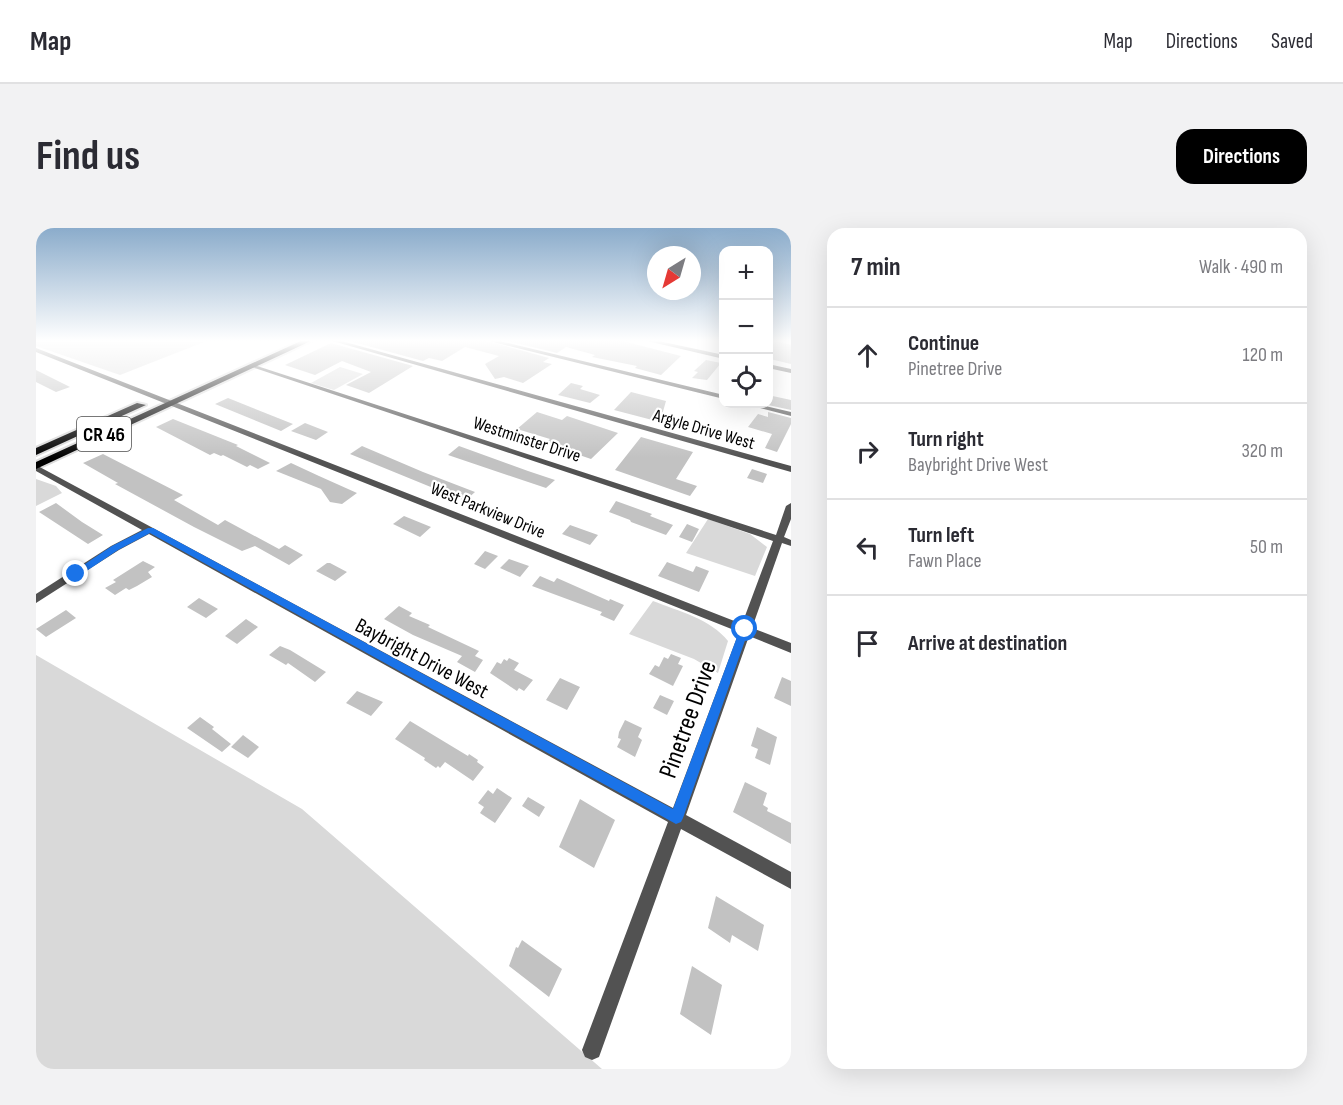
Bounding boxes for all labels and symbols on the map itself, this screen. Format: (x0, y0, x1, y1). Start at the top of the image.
north arrow (647, 246, 701, 300)
street label: Argyle Drive West (650, 405, 758, 454)
street label: Westminster Drive (470, 412, 583, 467)
road number: CR 46 (77, 417, 131, 451)
street label: West Parkview Drive (427, 478, 548, 543)
route end (62, 560, 88, 586)
street label: Baybright Drive West (351, 613, 493, 704)
route start (731, 615, 757, 641)
street label: Pinetree Drive (653, 657, 724, 782)

